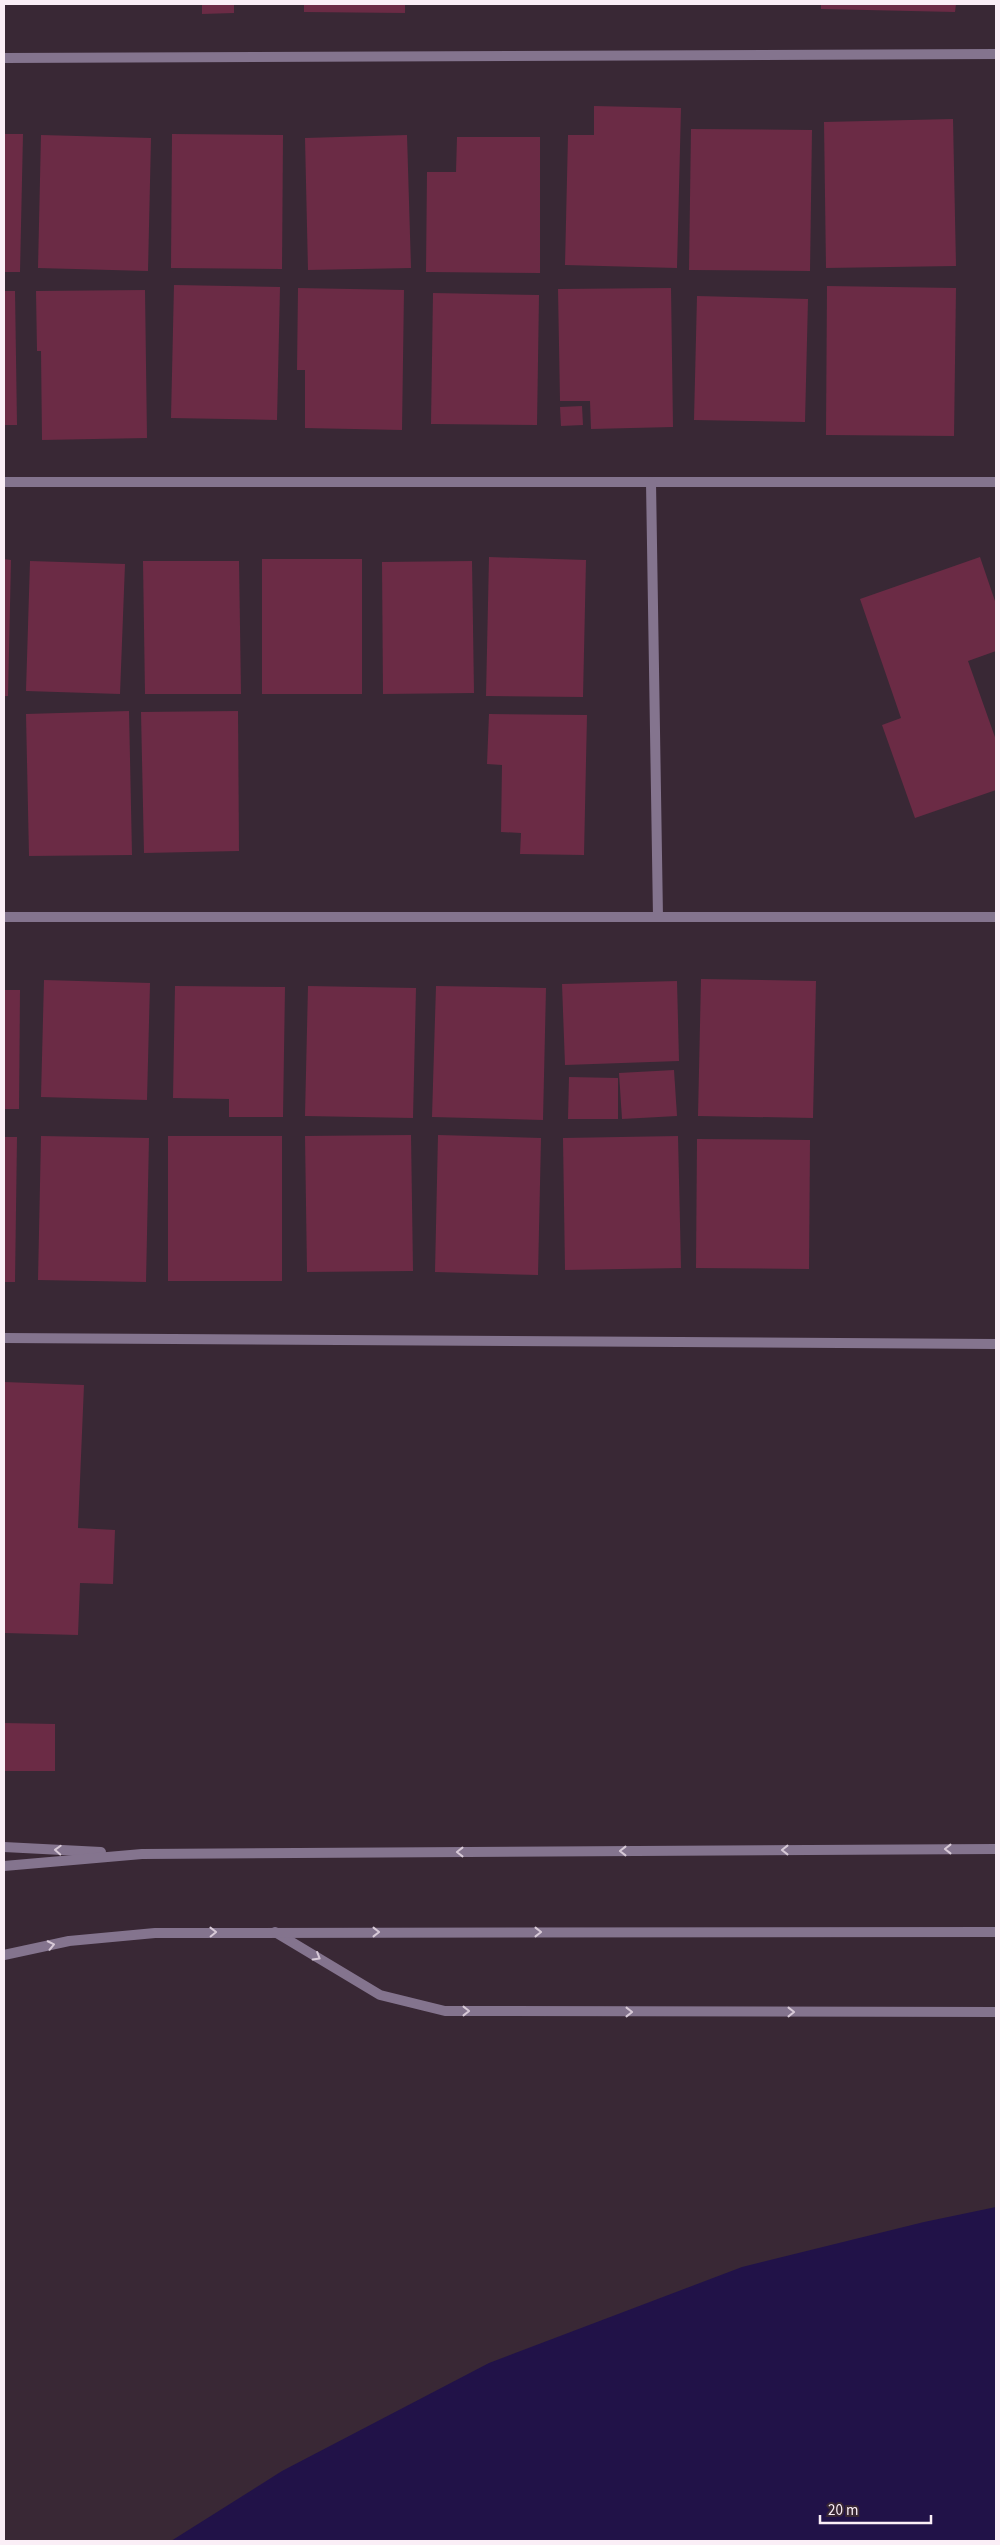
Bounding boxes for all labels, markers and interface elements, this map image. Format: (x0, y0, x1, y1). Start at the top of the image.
one-way arrow (54, 1844, 62, 1855)
one-way arrow (943, 1844, 951, 1854)
one-way arrow (781, 1845, 788, 1855)
one-way arrow (618, 1846, 626, 1856)
one-way arrow (456, 1847, 464, 1857)
one-way arrow (210, 1927, 217, 1937)
one-way arrow (372, 1927, 380, 1937)
one-way arrow (534, 1927, 542, 1937)
one-way arrow (47, 1940, 56, 1951)
one-way arrow (311, 1950, 320, 1960)
one-way arrow (463, 2006, 471, 2016)
one-way arrow (626, 2007, 633, 2017)
one-way arrow (788, 2007, 796, 2017)
scale bar (820, 2492, 931, 2524)
text: 20 m (828, 2500, 858, 2521)

